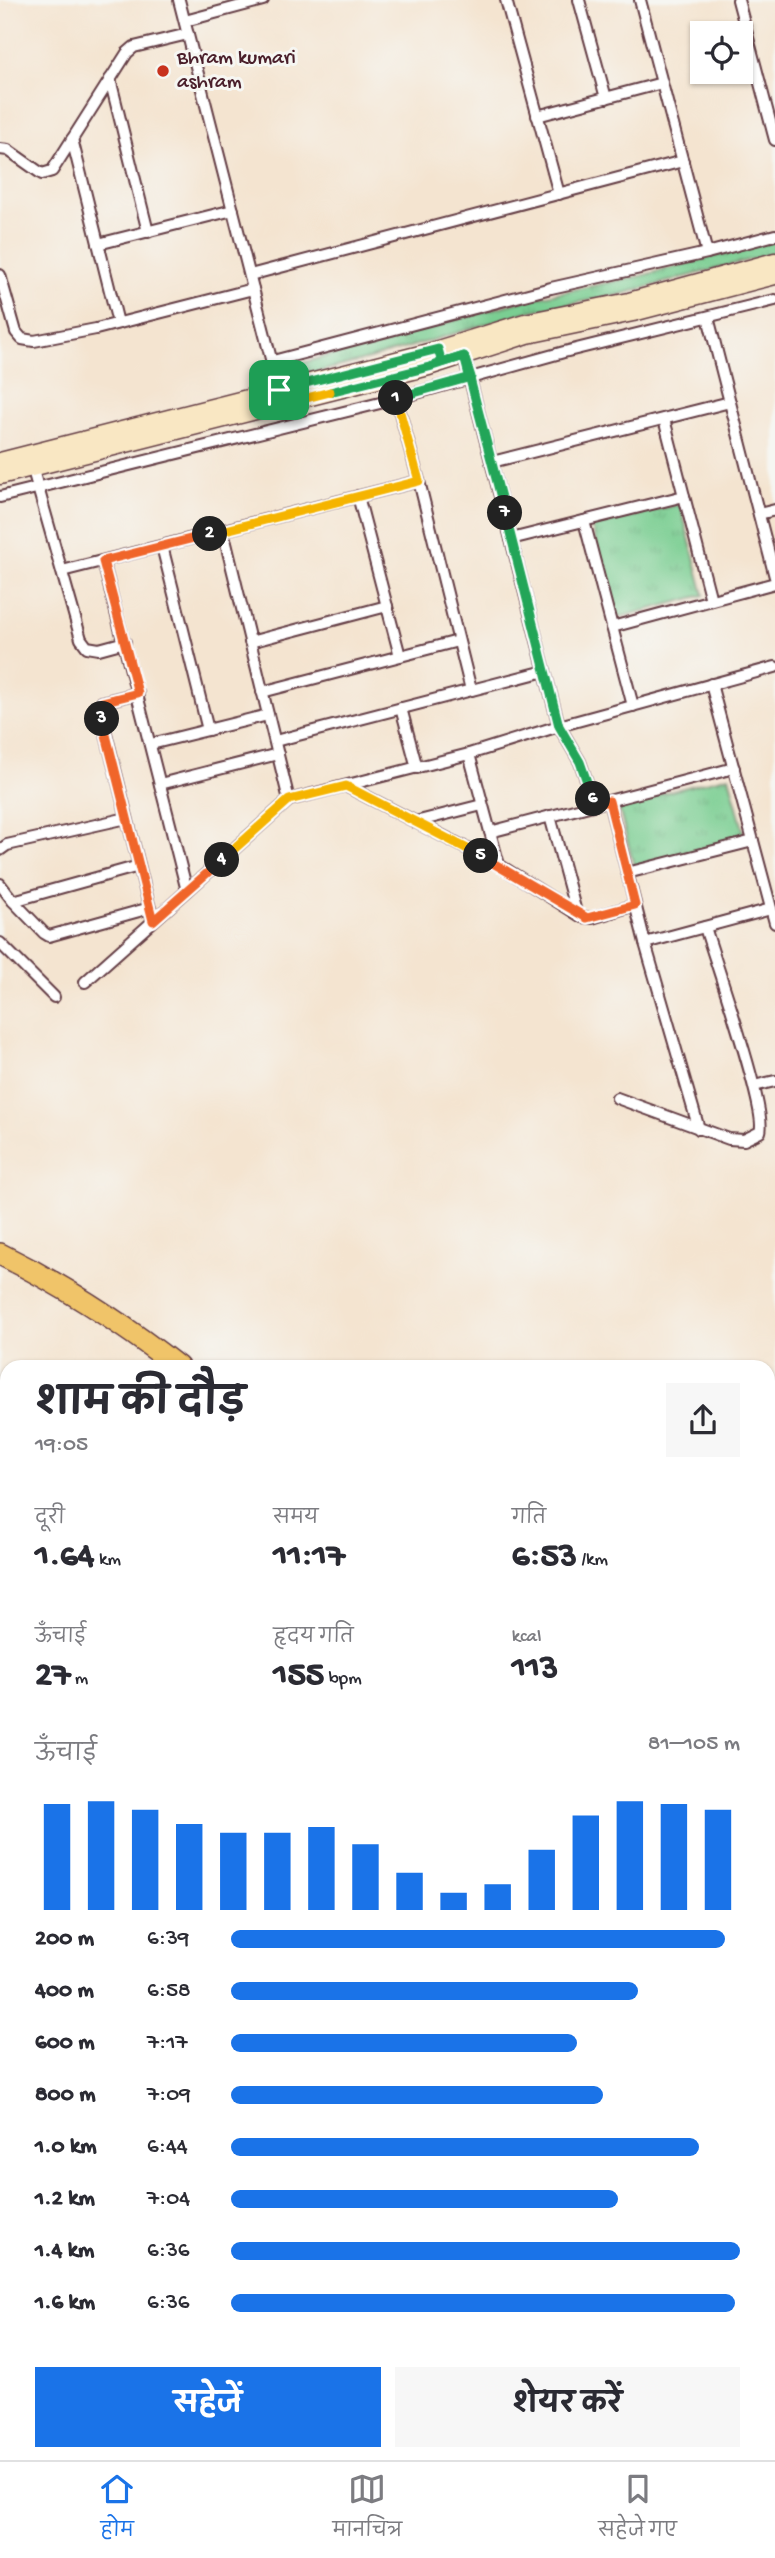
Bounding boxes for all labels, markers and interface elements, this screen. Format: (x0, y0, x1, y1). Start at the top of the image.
map controls (690, 21, 753, 84)
button: locate (690, 21, 753, 84)
place label: Bhram kumari ashram (176, 47, 296, 96)
marker: Bhram kumari ashram (155, 63, 171, 79)
pin (249, 360, 309, 420)
icon: arrive (260, 371, 298, 409)
pin: 1 (378, 380, 414, 416)
text: 1 (392, 386, 399, 409)
pin: 7 (488, 496, 522, 530)
text: 7 (500, 501, 509, 524)
pin: 2 (192, 516, 228, 552)
text: 2 (205, 522, 214, 545)
pin: 3 (84, 702, 119, 736)
text: 3 (97, 707, 106, 730)
pin: 6 (576, 782, 610, 816)
text: 6 (588, 787, 597, 810)
pin: 5 (463, 838, 498, 874)
pin: 4 (204, 842, 240, 878)
text: 5 (476, 844, 486, 867)
text: 4 (217, 848, 226, 871)
button: share (666, 1383, 740, 1457)
text: शाम की दौड़ (35, 1384, 245, 1428)
text: 19:05 (35, 1432, 88, 1459)
text: दूरी (35, 1508, 65, 1531)
text: समय (273, 1508, 319, 1531)
text: गति (512, 1508, 546, 1531)
text: 1.64 (35, 1537, 94, 1578)
text: 11:17 (273, 1537, 345, 1578)
text: 6:53 (512, 1537, 577, 1578)
text: km (94, 1549, 121, 1572)
text: /km (577, 1549, 608, 1572)
text: kcal (512, 1626, 541, 1649)
text: ऊँचाई (35, 1627, 86, 1650)
text: हृदय गति (273, 1627, 354, 1650)
text: 113 (512, 1649, 558, 1690)
text: 27 (35, 1656, 70, 1697)
text: 155 (273, 1656, 324, 1697)
text: m (70, 1668, 88, 1691)
text: bpm (324, 1668, 362, 1691)
text: 81–105 m (648, 1731, 740, 1758)
text: ऊँचाई (35, 1742, 97, 1769)
text: 200 m (35, 1926, 94, 1953)
text: 6:39 (147, 1926, 189, 1953)
text: 400 m (35, 1978, 94, 2005)
text: 6:58 (147, 1978, 191, 2005)
text: 600 m (35, 2030, 95, 2057)
text: 7:17 (147, 2030, 187, 2057)
text: 800 m (35, 2082, 96, 2109)
text: 7:09 (147, 2082, 191, 2109)
text: 1.0 km (35, 2134, 97, 2161)
text: 6:44 (147, 2134, 188, 2161)
text: 1.2 km (35, 2186, 95, 2213)
text: 7:04 (147, 2186, 190, 2213)
text: 1.4 km (35, 2238, 94, 2265)
text: 6:36 (147, 2238, 189, 2265)
text: 1.6 km (35, 2290, 95, 2317)
text: 6:36 (147, 2290, 189, 2317)
button: सहेजें (35, 2367, 381, 2447)
button: शेयर करें (395, 2367, 740, 2447)
tab: होम (98, 2470, 136, 2550)
tab: मानचित्र (332, 2470, 402, 2550)
tab: सहेजे गए (598, 2470, 677, 2550)

